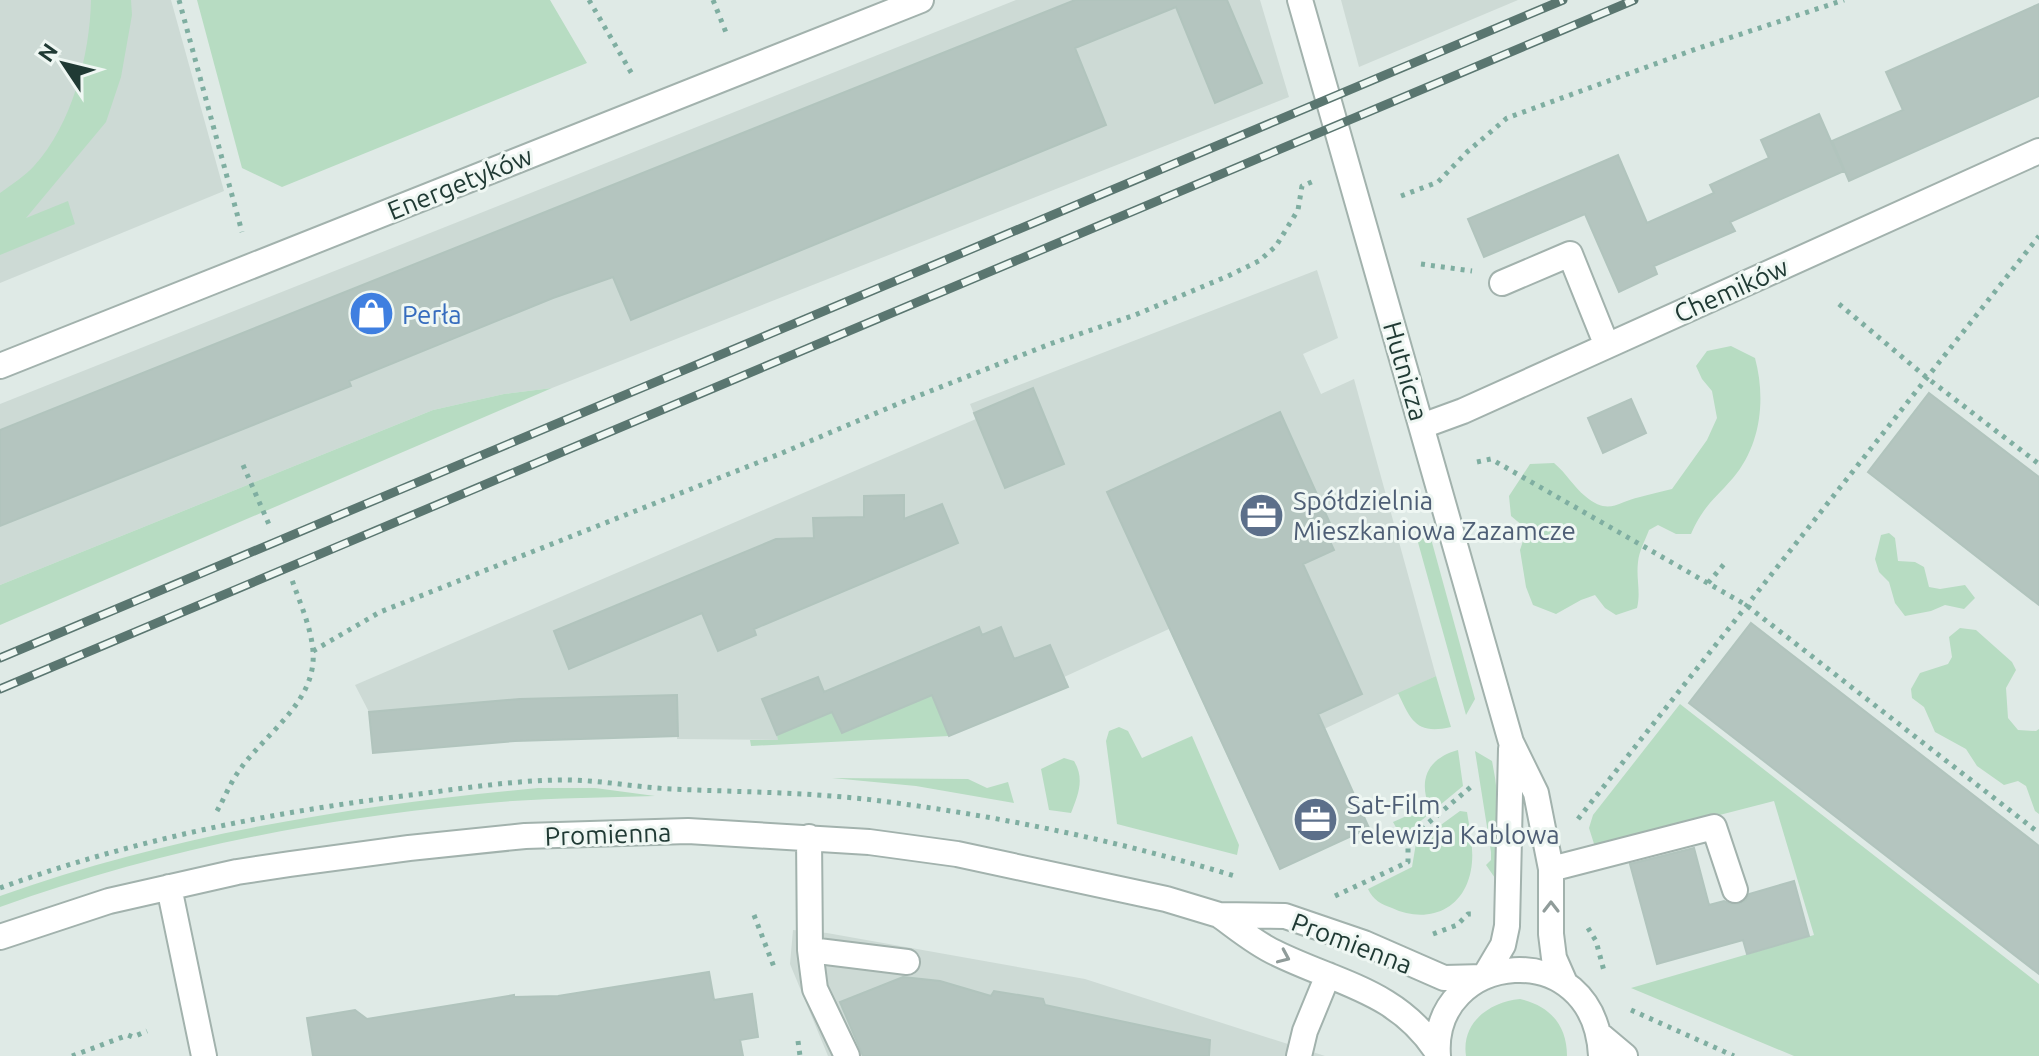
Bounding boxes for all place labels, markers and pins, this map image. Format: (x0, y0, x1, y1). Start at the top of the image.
shop icon: Perła (347, 290, 395, 338)
place label: Perła (402, 300, 462, 329)
place label: Spółdzielnia Mieszkaniowa Zazamcze (1293, 486, 1576, 545)
office icon: Spółdzielnia Mieszkaniowa Zazamcze (1238, 491, 1286, 539)
place label: Sat-Film Telewizja Kablowa (1347, 790, 1560, 849)
office icon: Sat-Film Telewizja Kablowa (1292, 795, 1340, 843)

